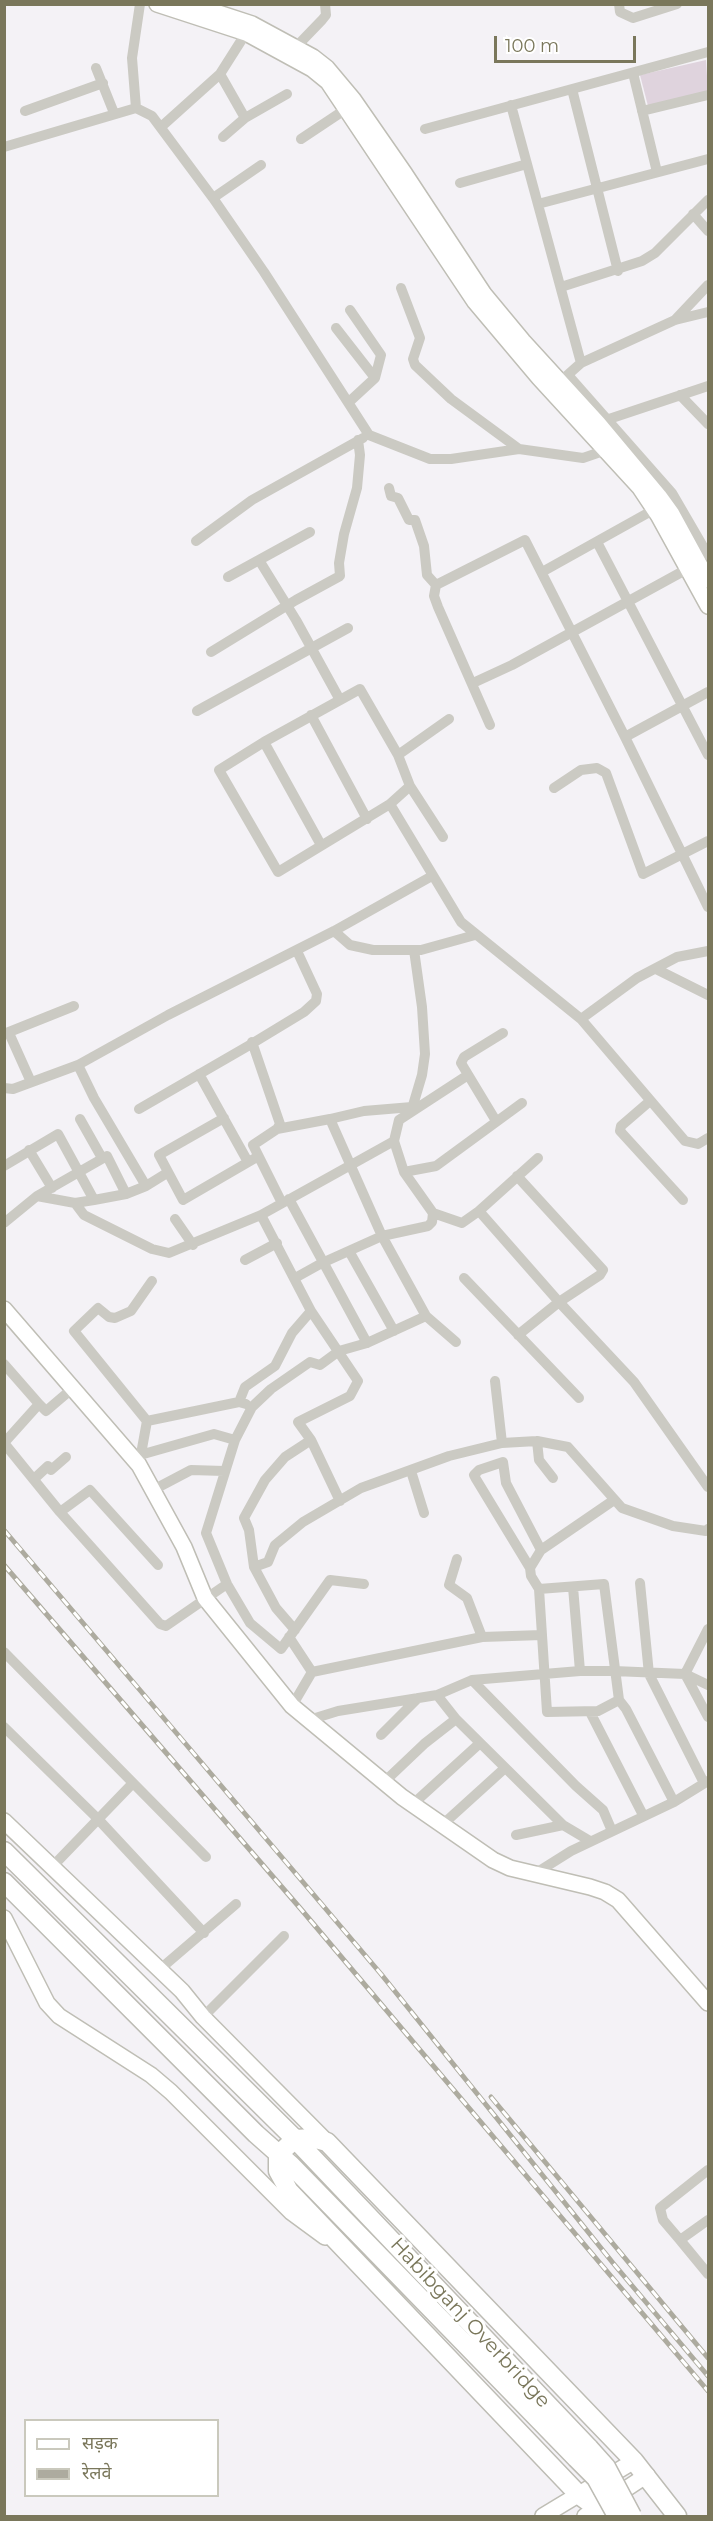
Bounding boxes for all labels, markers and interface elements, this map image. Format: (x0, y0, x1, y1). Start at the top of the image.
scale bar (497, 24, 640, 62)
text: 100 m (505, 35, 559, 57)
street label: Habibganj Overbridge (385, 2233, 555, 2413)
legend (24, 2419, 219, 2497)
text: सड़क (82, 2432, 118, 2454)
text: रेलवे (82, 2462, 112, 2484)

